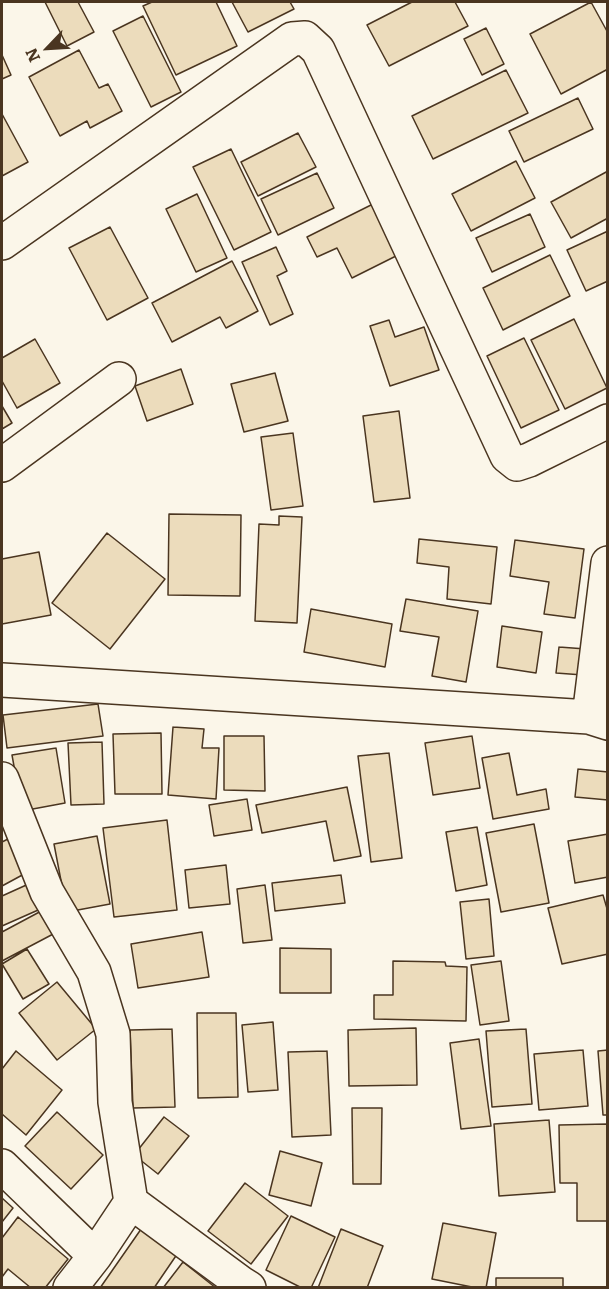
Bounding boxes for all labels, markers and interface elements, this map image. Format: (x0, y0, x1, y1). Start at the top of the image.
north arrow (18, 18, 78, 78)
text: N (18, 44, 45, 67)

